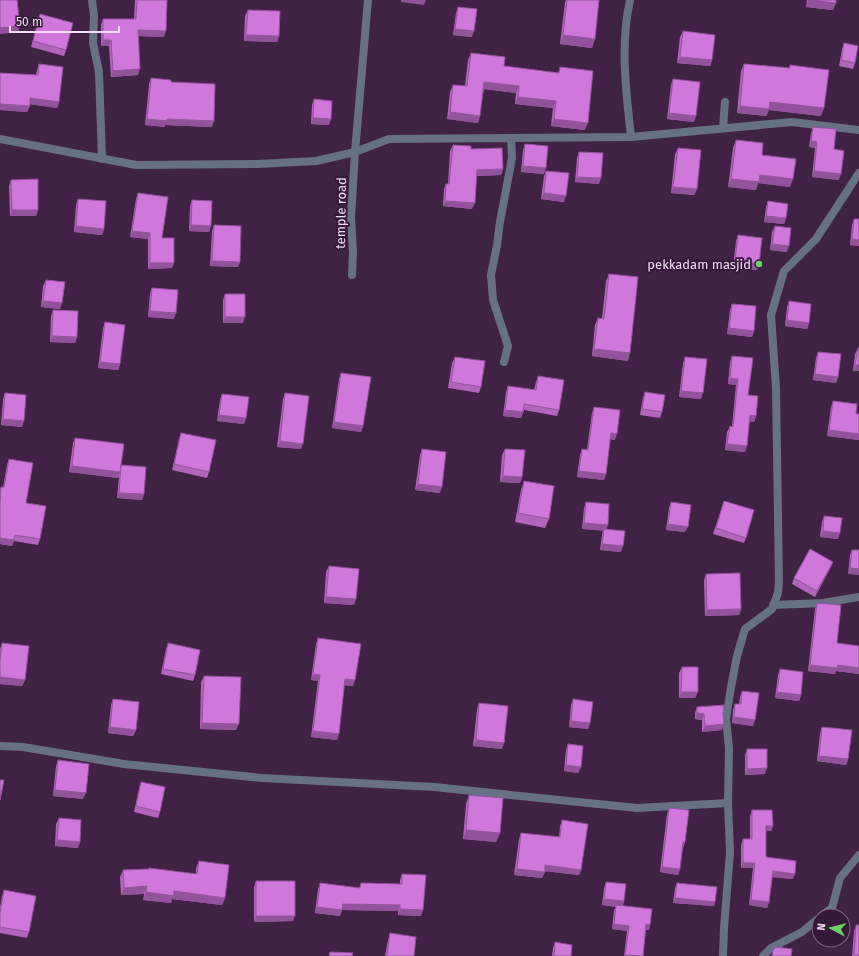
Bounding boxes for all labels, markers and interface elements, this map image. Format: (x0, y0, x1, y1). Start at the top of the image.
scale bar (10, 8, 119, 34)
text: 50 m (16, 15, 42, 29)
street label: temple road (333, 177, 349, 249)
place label: pekkadam masjid (647, 257, 751, 272)
marker: pekkadam masjid (754, 259, 764, 269)
north arrow (811, 908, 851, 948)
text: N (815, 922, 828, 931)

